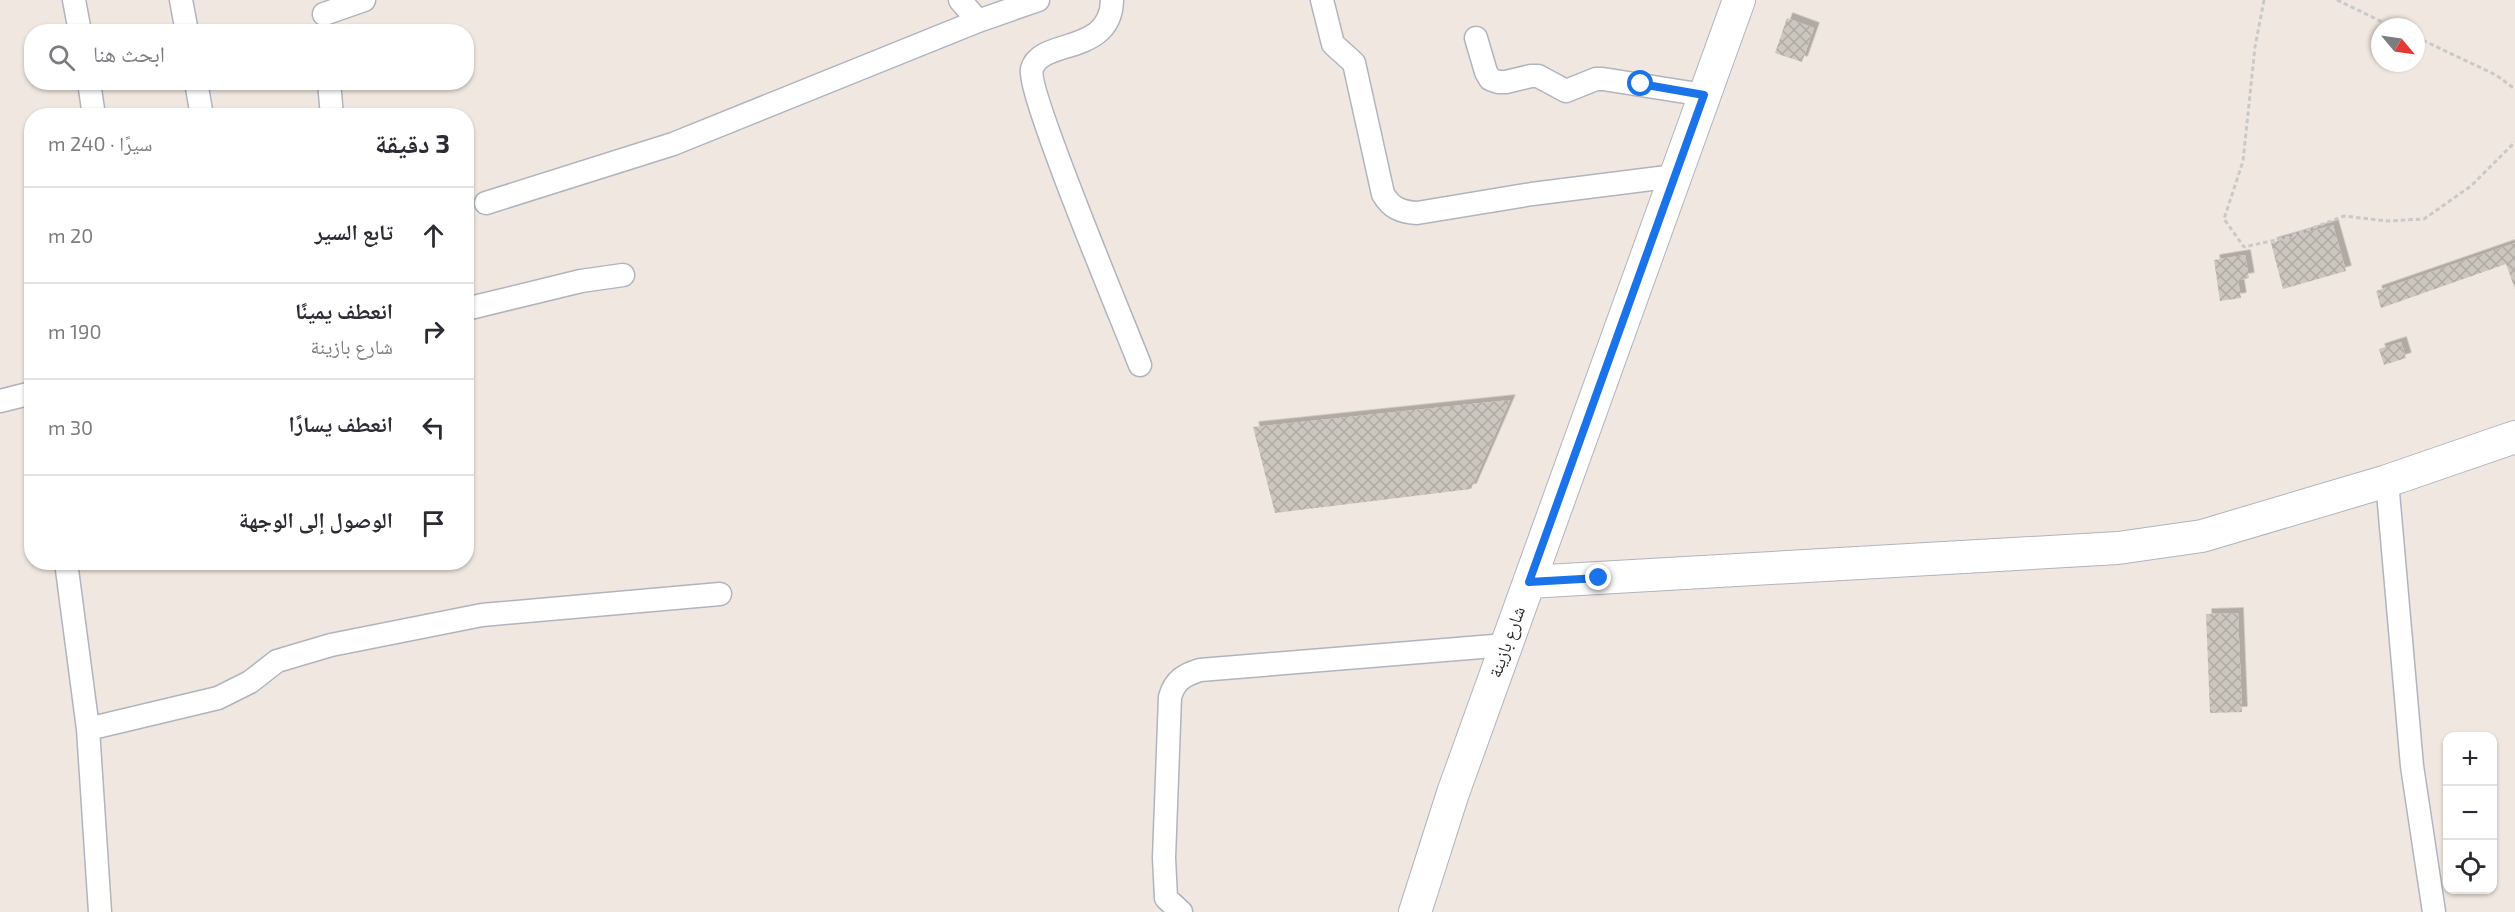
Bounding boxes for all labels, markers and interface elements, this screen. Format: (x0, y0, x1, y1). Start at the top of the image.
north arrow (2371, 18, 2425, 72)
search box (24, 24, 474, 90)
text: ابحث هنا (93, 40, 165, 66)
icon: search (45, 41, 78, 74)
route start (1627, 70, 1653, 96)
text: 3 دقيقة (375, 127, 450, 158)
text: سيرًا · 240 m (48, 131, 152, 155)
text: تابع السير (315, 218, 393, 244)
icon: ahead (417, 219, 450, 252)
text: 20 m (48, 223, 93, 247)
text: انعطف يمينًا (295, 297, 393, 323)
icon: right (417, 315, 450, 348)
text: 190 m (48, 319, 101, 343)
text: شارع بازينة (311, 334, 393, 358)
text: انعطف يسارًا (288, 410, 393, 436)
icon: left (417, 411, 450, 444)
text: 30 m (48, 415, 93, 439)
text: الوصول إلى الوجهة (239, 506, 393, 532)
icon: arrive (417, 507, 450, 540)
route end (1585, 564, 1611, 590)
street label: شارع بازينة (1483, 603, 1530, 681)
map controls (2443, 732, 2497, 894)
button: + (2443, 732, 2497, 786)
button: − (2443, 786, 2497, 840)
button: locate (2443, 840, 2497, 894)

